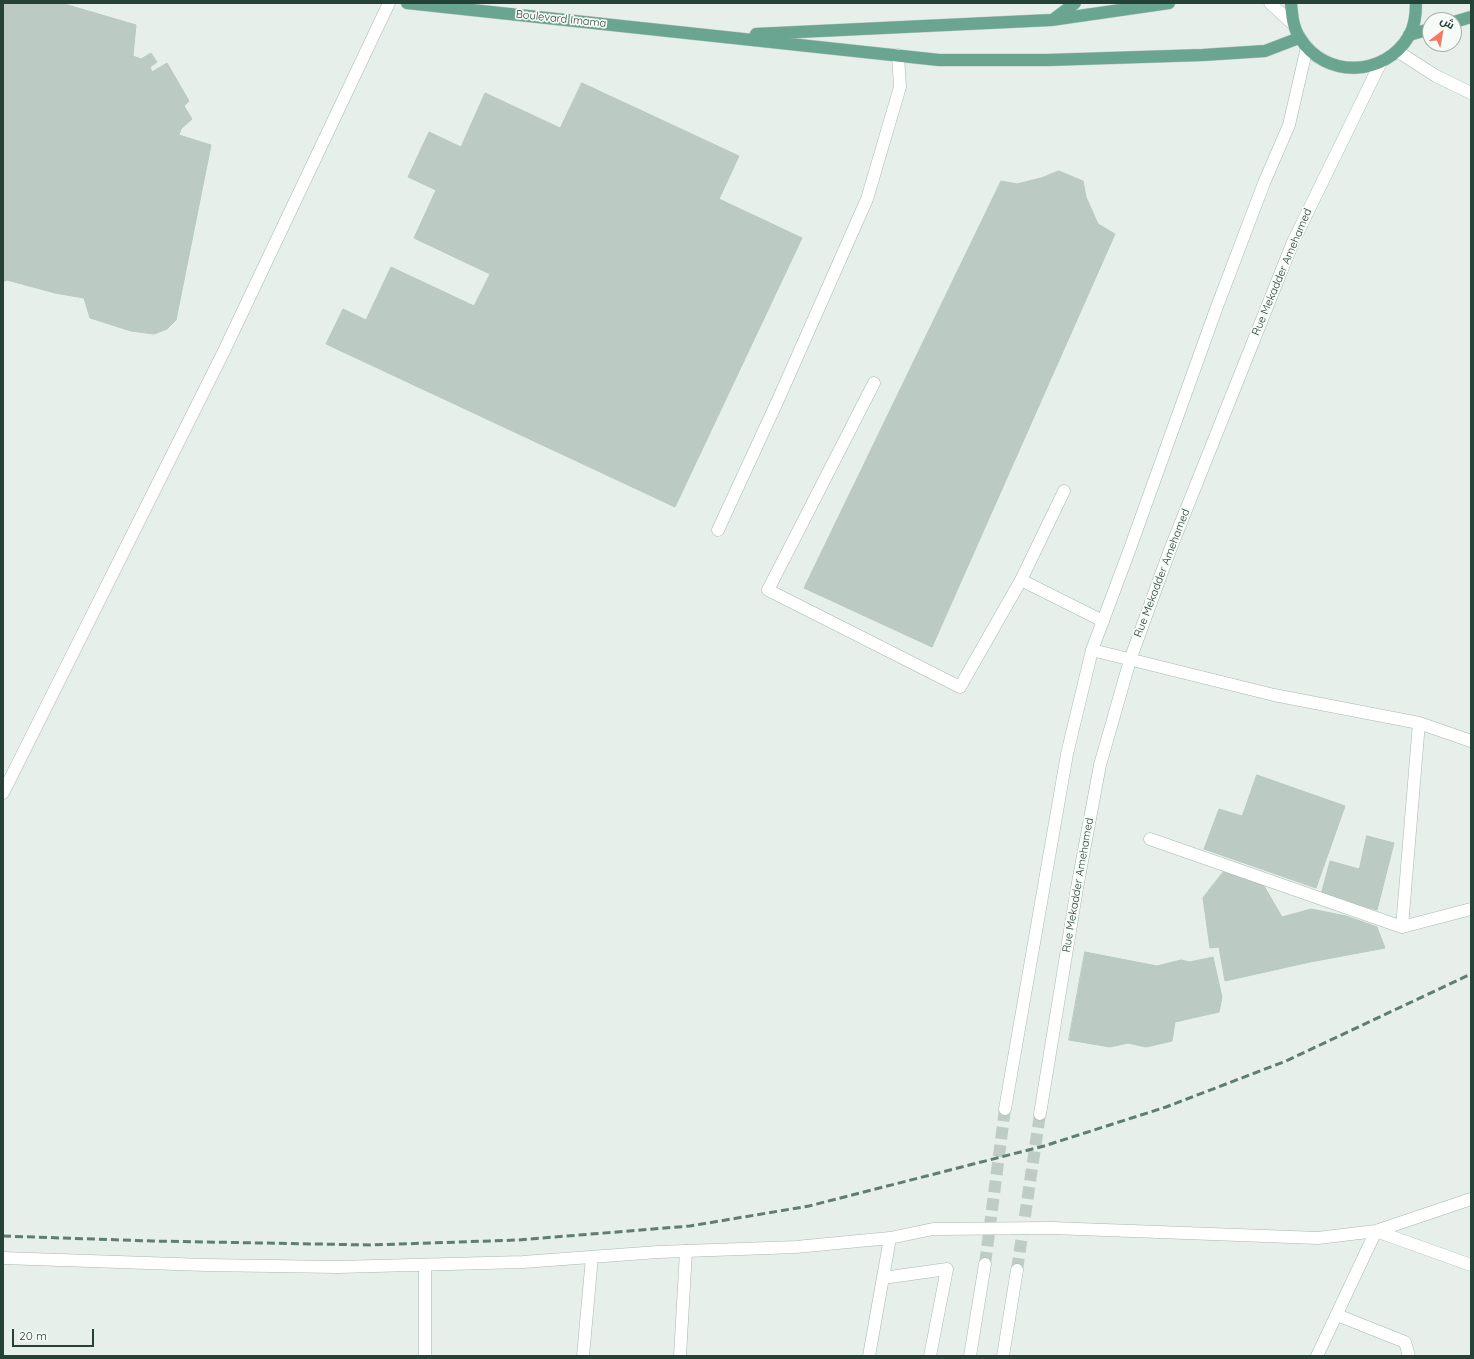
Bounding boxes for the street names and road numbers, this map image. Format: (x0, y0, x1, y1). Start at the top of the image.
street label: Boulevard Imama (515, 8, 607, 30)
street label: Rue Mekadder Amehamed (1249, 207, 1315, 337)
street label: Rue Mekadder Amehamed (1131, 507, 1193, 639)
street label: Rue Mekadder Amehamed (1060, 817, 1096, 953)

